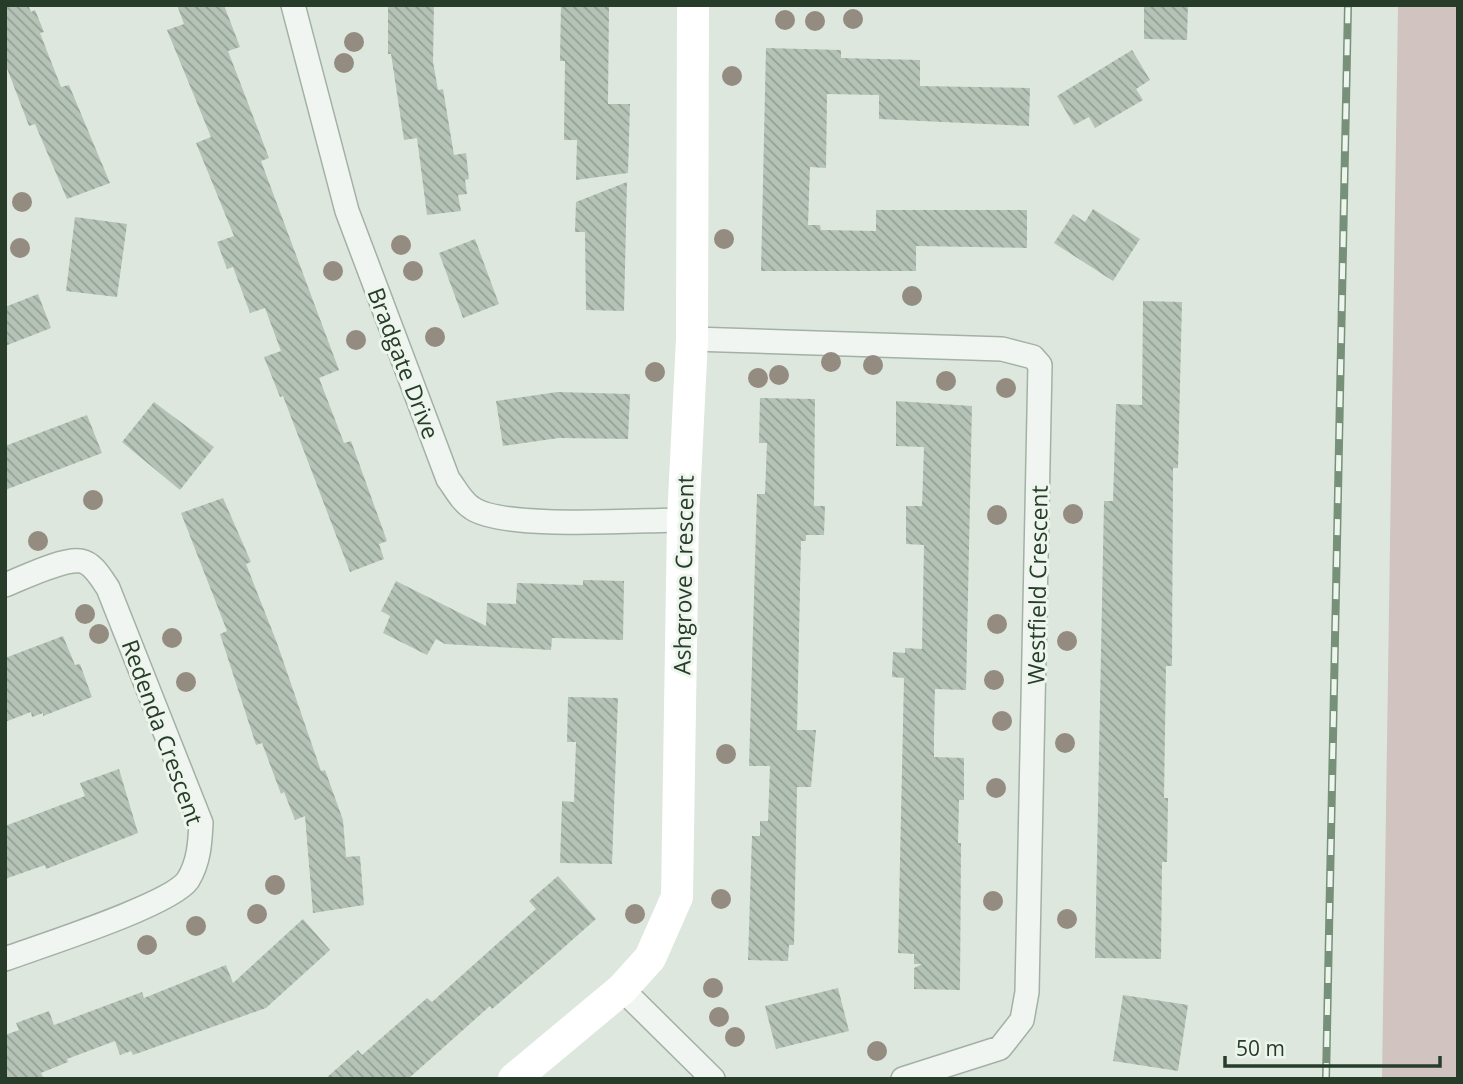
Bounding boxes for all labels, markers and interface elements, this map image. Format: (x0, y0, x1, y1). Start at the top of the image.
street label: Bradgate Drive (360, 283, 448, 443)
street label: Ashgrove Crescent (665, 475, 701, 675)
street label: Westfield Crescent (1019, 485, 1055, 685)
street label: Redenda Crescent (115, 635, 211, 829)
scale bar (1225, 1024, 1440, 1068)
text: 50 m (1236, 1034, 1285, 1062)

